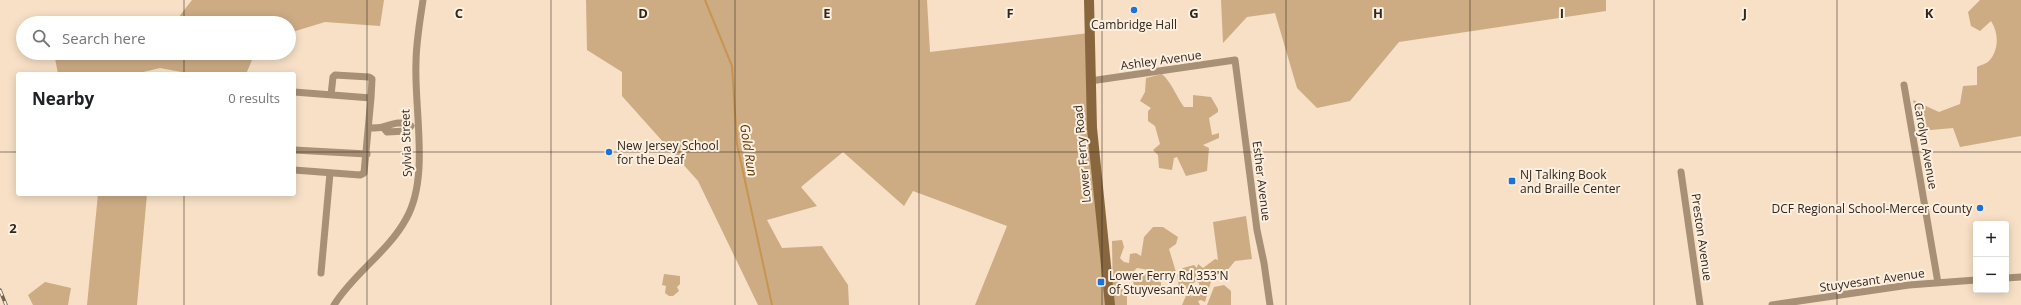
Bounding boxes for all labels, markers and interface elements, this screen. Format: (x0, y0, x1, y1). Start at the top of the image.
text: C (455, 4, 463, 22)
text: D (638, 4, 648, 22)
text: E (823, 4, 831, 22)
text: F (1006, 4, 1014, 22)
text: G (1189, 4, 1199, 22)
text: H (1373, 4, 1383, 22)
text: I (1560, 4, 1564, 22)
text: J (1742, 4, 1747, 22)
text: K (1925, 4, 1934, 22)
marker: Cambridge Hall (1129, 5, 1139, 15)
search box (16, 16, 296, 60)
place label: Cambridge Hall (1091, 16, 1177, 33)
icon: search (30, 27, 52, 49)
text: Search here (62, 28, 146, 48)
street label: Ashley Avenue (1120, 46, 1203, 74)
text: Nearby (32, 87, 94, 110)
text: 0 results (228, 89, 280, 107)
street label: Carolyn Avenue (1910, 101, 1942, 191)
street label: Lower Ferry Road (1069, 104, 1095, 204)
street label: Sylvia Street (396, 109, 416, 177)
water label: Gold Run (736, 123, 762, 177)
place label: New Jersey School for the Deaf (617, 137, 719, 168)
street label: Esther Avenue (1249, 140, 1275, 222)
marker: New Jersey School for the Deaf (604, 147, 614, 157)
place label: NJ Talking Book and Braille Center (1520, 166, 1620, 197)
marker: NJ Talking Book and Braille Center (1507, 176, 1517, 186)
street label: Preston Avenue (1687, 192, 1717, 282)
place label: DCF Regional School-Mercer County (1772, 200, 1973, 217)
marker: DCF Regional School-Mercer County (1975, 203, 1985, 213)
text: 2 (9, 219, 17, 237)
map controls (1973, 221, 2009, 293)
button: + (1973, 221, 2009, 257)
button: − (1973, 257, 2009, 293)
street label: Stuyvesant Avenue (1818, 264, 1926, 296)
place label: Lower Ferry Rd 353'N of Stuyvesant Ave (1109, 267, 1229, 298)
marker: Lower Ferry Rd 353'N of Stuyvesant Ave (1096, 277, 1106, 287)

